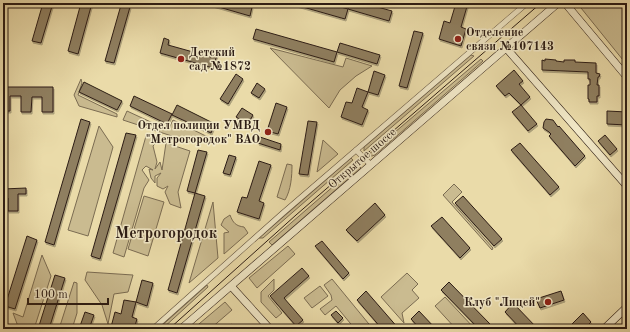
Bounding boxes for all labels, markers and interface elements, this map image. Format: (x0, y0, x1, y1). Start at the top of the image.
place label: Отделение связи №107143 (466, 27, 554, 53)
marker: Отделение связи №107143 (453, 34, 463, 44)
place label: Детский сад №1872 (189, 47, 251, 73)
marker: Детский сад №1872 (176, 54, 186, 64)
place label: Отдел полиции УМВД "Метрогородок" ВАО (137, 120, 260, 146)
street label: Открытое шоссе (326, 126, 399, 191)
marker: Отдел полиции УМВД "Метрогородок" ВАО (263, 127, 273, 137)
district label: Метрогородок (115, 226, 218, 242)
scale bar (28, 280, 108, 306)
text: 100 m (34, 289, 68, 301)
place label: Клуб "Лицей" (464, 297, 540, 309)
marker: Клуб "Лицей" (543, 297, 553, 307)

